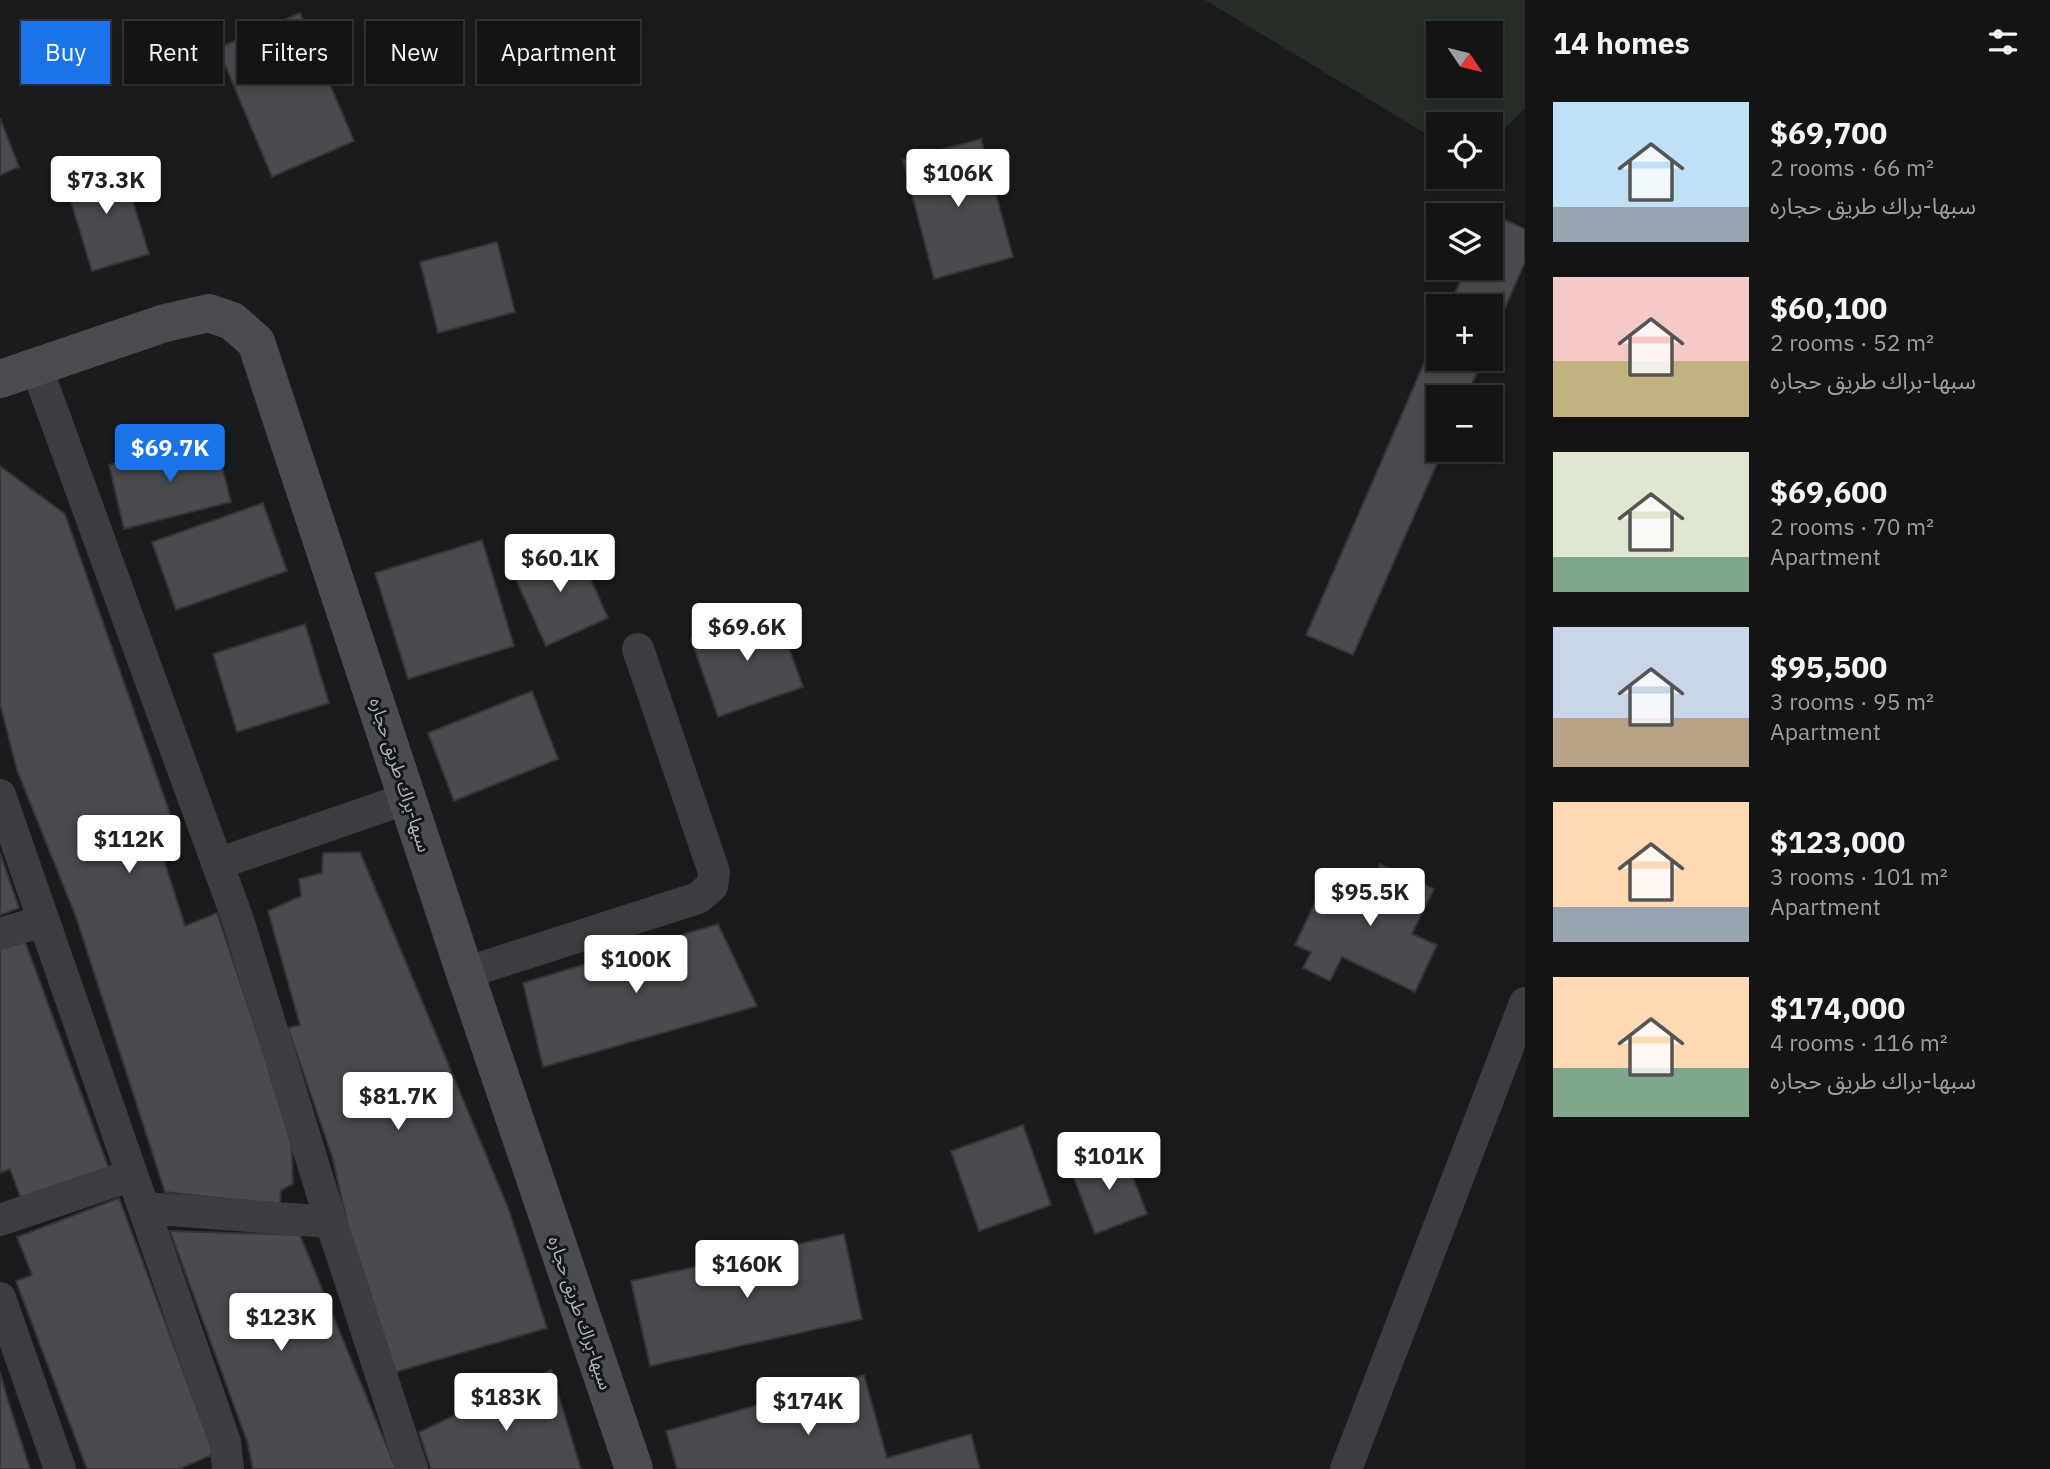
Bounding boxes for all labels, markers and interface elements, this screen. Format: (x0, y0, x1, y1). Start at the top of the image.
chip: Buy (21, 21, 110, 84)
chip: Rent (124, 21, 223, 84)
chip: Filters (237, 21, 352, 84)
chip: New (366, 21, 463, 84)
chip: Apartment (477, 21, 640, 84)
north arrow (1426, 21, 1503, 98)
map controls (1426, 21, 1503, 462)
text: 14 homes (1553, 23, 1690, 62)
icon: filters (1984, 23, 2022, 61)
button: locate (1426, 112, 1503, 189)
text: $69,700 (1770, 113, 1887, 152)
icon: home (1609, 130, 1693, 214)
pin: $106K (909, 150, 1007, 209)
text: 2 rooms · 66 m² (1770, 152, 1934, 182)
pin: $73.3K (49, 156, 163, 216)
text: $106K (922, 157, 994, 187)
text: $73.3K (67, 164, 145, 194)
text: سبها-براك طريق حجاره (1770, 190, 1976, 220)
button: layers (1426, 203, 1503, 280)
text: $60,100 (1770, 288, 1887, 327)
button: + (1426, 294, 1503, 371)
icon: home (1609, 305, 1693, 389)
text: 2 rooms · 52 m² (1770, 327, 1934, 357)
text: سبها-براك طريق حجاره (1770, 365, 1976, 395)
button: − (1426, 385, 1503, 462)
pin: $69.7K (113, 424, 227, 484)
text: $69.7K (131, 432, 209, 462)
text: $69,600 (1770, 472, 1887, 511)
icon: home (1609, 480, 1693, 564)
text: 2 rooms · 70 m² (1770, 511, 1934, 541)
pin: $60.1K (503, 534, 617, 594)
text: Apartment (1770, 541, 1881, 571)
text: $60.1K (521, 542, 599, 572)
pin: $69.6K (690, 604, 804, 663)
text: $69.6K (708, 611, 786, 641)
text: $95,500 (1770, 647, 1887, 686)
icon: home (1609, 655, 1693, 739)
text: 3 rooms · 95 m² (1770, 686, 1934, 716)
street label: سبها-براك طريق حجاره (365, 695, 436, 855)
text: Apartment (1770, 716, 1881, 746)
pin: $112K (80, 816, 178, 875)
text: $123,000 (1770, 822, 1905, 861)
text: $112K (93, 823, 165, 853)
icon: home (1609, 830, 1693, 914)
text: 3 rooms · 101 m² (1770, 861, 1948, 891)
pin: $95.5K (1313, 869, 1427, 928)
text: $95.5K (1331, 876, 1409, 906)
text: Apartment (1770, 891, 1881, 921)
pin: $100K (587, 936, 685, 995)
text: $100K (600, 943, 672, 973)
text: $174,000 (1770, 988, 1905, 1027)
icon: home (1609, 1005, 1693, 1089)
text: 4 rooms · 116 m² (1770, 1027, 1948, 1057)
text: سبها-براك طريق حجاره (1770, 1065, 1976, 1095)
pin: $81.7K (341, 1072, 455, 1132)
text: $81.7K (359, 1080, 437, 1110)
pin: $101K (1060, 1132, 1158, 1192)
text: $101K (1073, 1140, 1145, 1170)
street label: سبها-براك طريق حجاره (543, 1233, 618, 1393)
pin: $160K (698, 1240, 796, 1300)
text: $160K (711, 1248, 783, 1278)
pin: $123K (232, 1294, 330, 1353)
text: $123K (245, 1301, 317, 1331)
pin: $183K (457, 1374, 555, 1433)
pin: $174K (759, 1378, 857, 1437)
text: $183K (470, 1381, 542, 1411)
text: $174K (772, 1385, 844, 1415)

